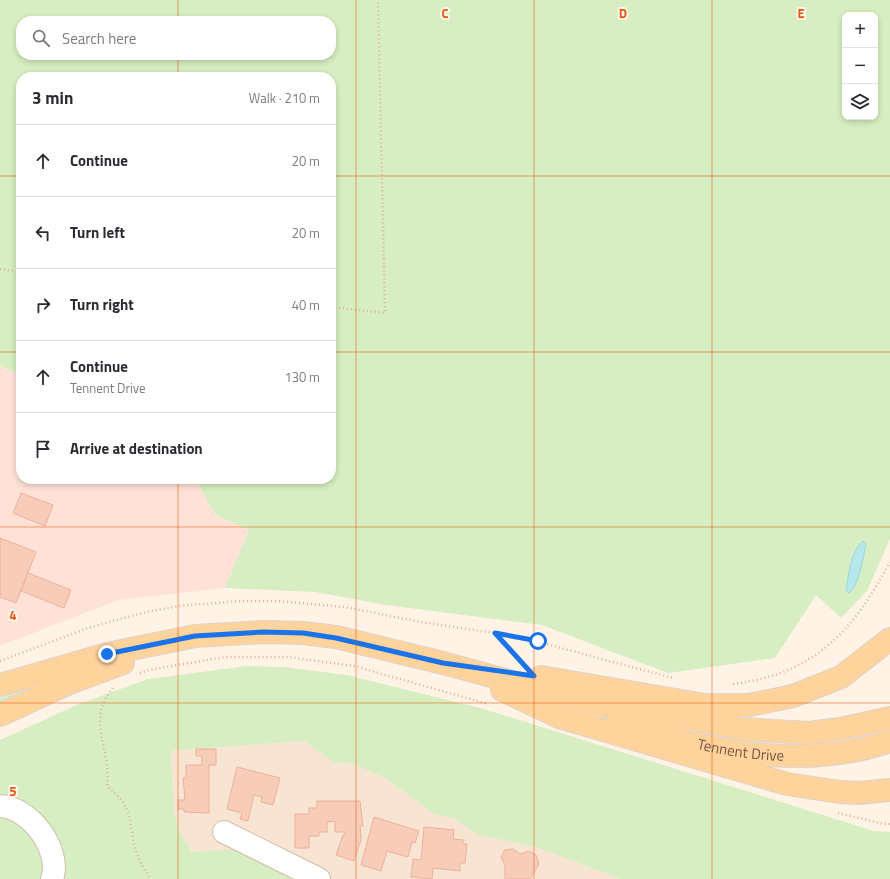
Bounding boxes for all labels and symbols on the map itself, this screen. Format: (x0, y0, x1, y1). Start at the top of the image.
text: C (441, 3, 449, 23)
text: D (619, 3, 627, 23)
text: E (797, 3, 805, 23)
text: 4 (9, 605, 17, 625)
route start (529, 632, 547, 650)
route end (98, 645, 116, 663)
street label: Tennent Drive (695, 732, 784, 767)
text: 5 (9, 781, 17, 801)

